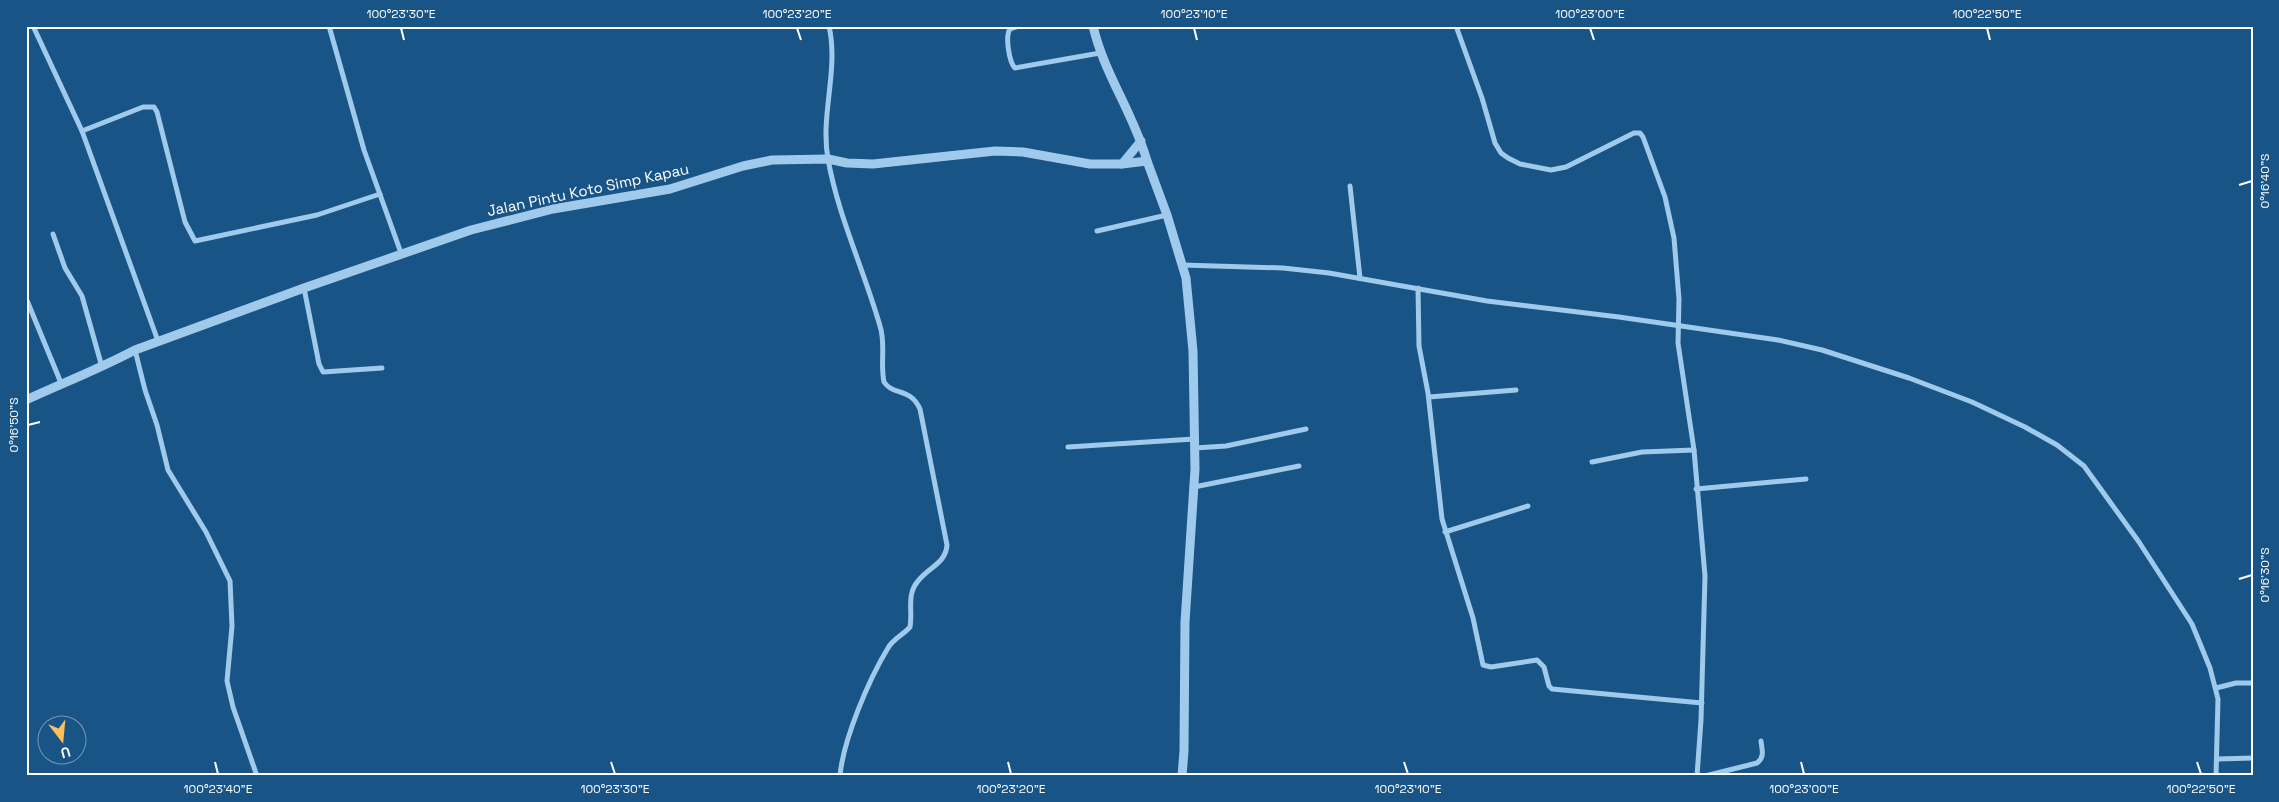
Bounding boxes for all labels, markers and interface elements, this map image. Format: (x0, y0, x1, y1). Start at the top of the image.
text: 100°23'30"E (366, 6, 436, 22)
text: 100°23'20"E (762, 6, 832, 22)
text: 100°23'10"E (1161, 6, 1228, 22)
text: 100°23'00"E (1555, 6, 1625, 22)
text: 100°22'50"E (1952, 6, 2022, 22)
text: 0°16'40"S (2257, 154, 2273, 208)
street label: Jalan Pintu Koto Simp Kapau (485, 159, 691, 220)
text: 0°16'50"S (6, 398, 22, 452)
text: 0°16'30"S (2257, 547, 2273, 603)
north arrow (38, 714, 88, 764)
text: U (59, 743, 73, 762)
text: 100°23'40"E (184, 781, 253, 797)
text: 100°23'30"E (580, 781, 650, 797)
text: 100°23'20"E (976, 781, 1046, 797)
text: 100°23'10"E (1375, 781, 1442, 797)
text: 100°23'00"E (1769, 781, 1839, 797)
text: 100°22'50"E (2166, 781, 2236, 797)

